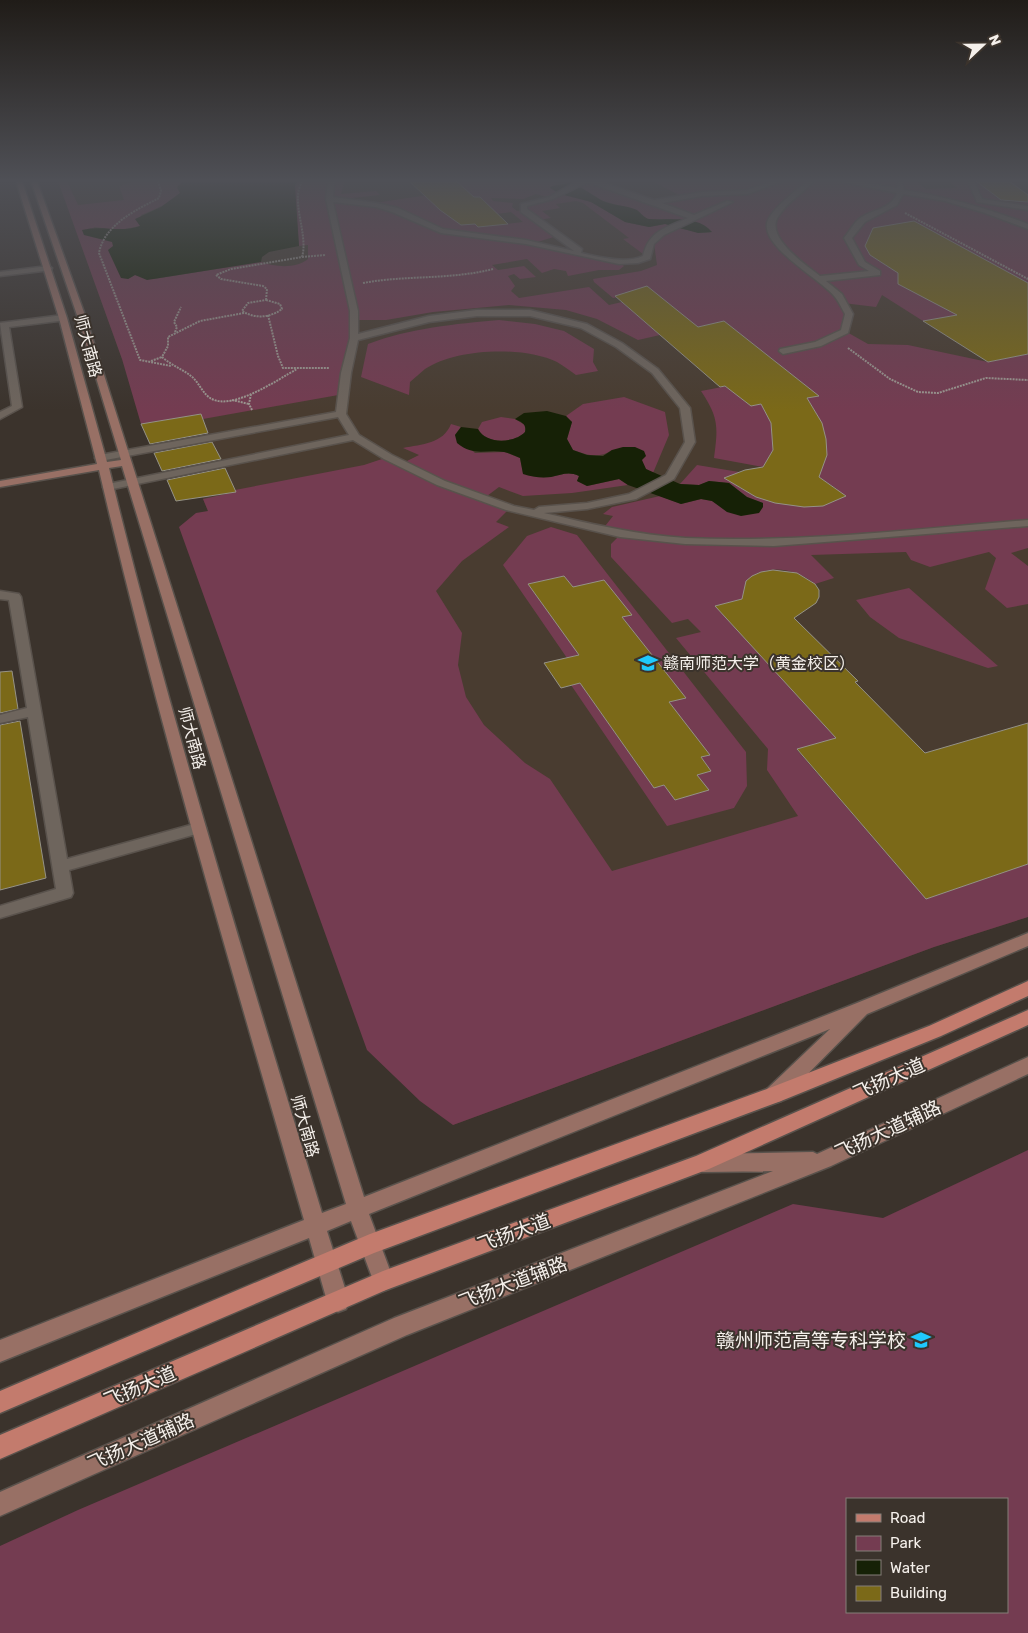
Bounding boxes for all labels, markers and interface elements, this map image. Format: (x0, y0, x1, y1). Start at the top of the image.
north arrow (958, 20, 1008, 70)
text: N (985, 32, 1004, 48)
street label: 师大南路 (71, 313, 105, 379)
school or university icon: 赣南师范大学（黄金校区） (637, 652, 659, 674)
place label: 赣南师范大学（黄金校区） (663, 654, 855, 673)
street label: 师大南路 (175, 705, 209, 771)
street label: 飞扬大道 (850, 1053, 928, 1105)
street label: 师大南路 (287, 1093, 323, 1159)
street label: 飞扬大道辅路 (831, 1095, 945, 1165)
street label: 飞扬大道 (474, 1209, 554, 1257)
street label: 飞扬大道辅路 (456, 1252, 570, 1314)
place label: 赣州师范高等专科学校 (716, 1329, 906, 1352)
school or university icon: 赣州师范高等专科学校 (910, 1329, 932, 1351)
street label: 飞扬大道 (101, 1362, 179, 1412)
street label: 飞扬大道辅路 (84, 1408, 198, 1476)
legend (846, 1498, 1008, 1613)
text: Road (890, 1509, 926, 1527)
text: Park (890, 1534, 921, 1552)
text: Water (890, 1559, 930, 1577)
text: Building (890, 1584, 947, 1602)

